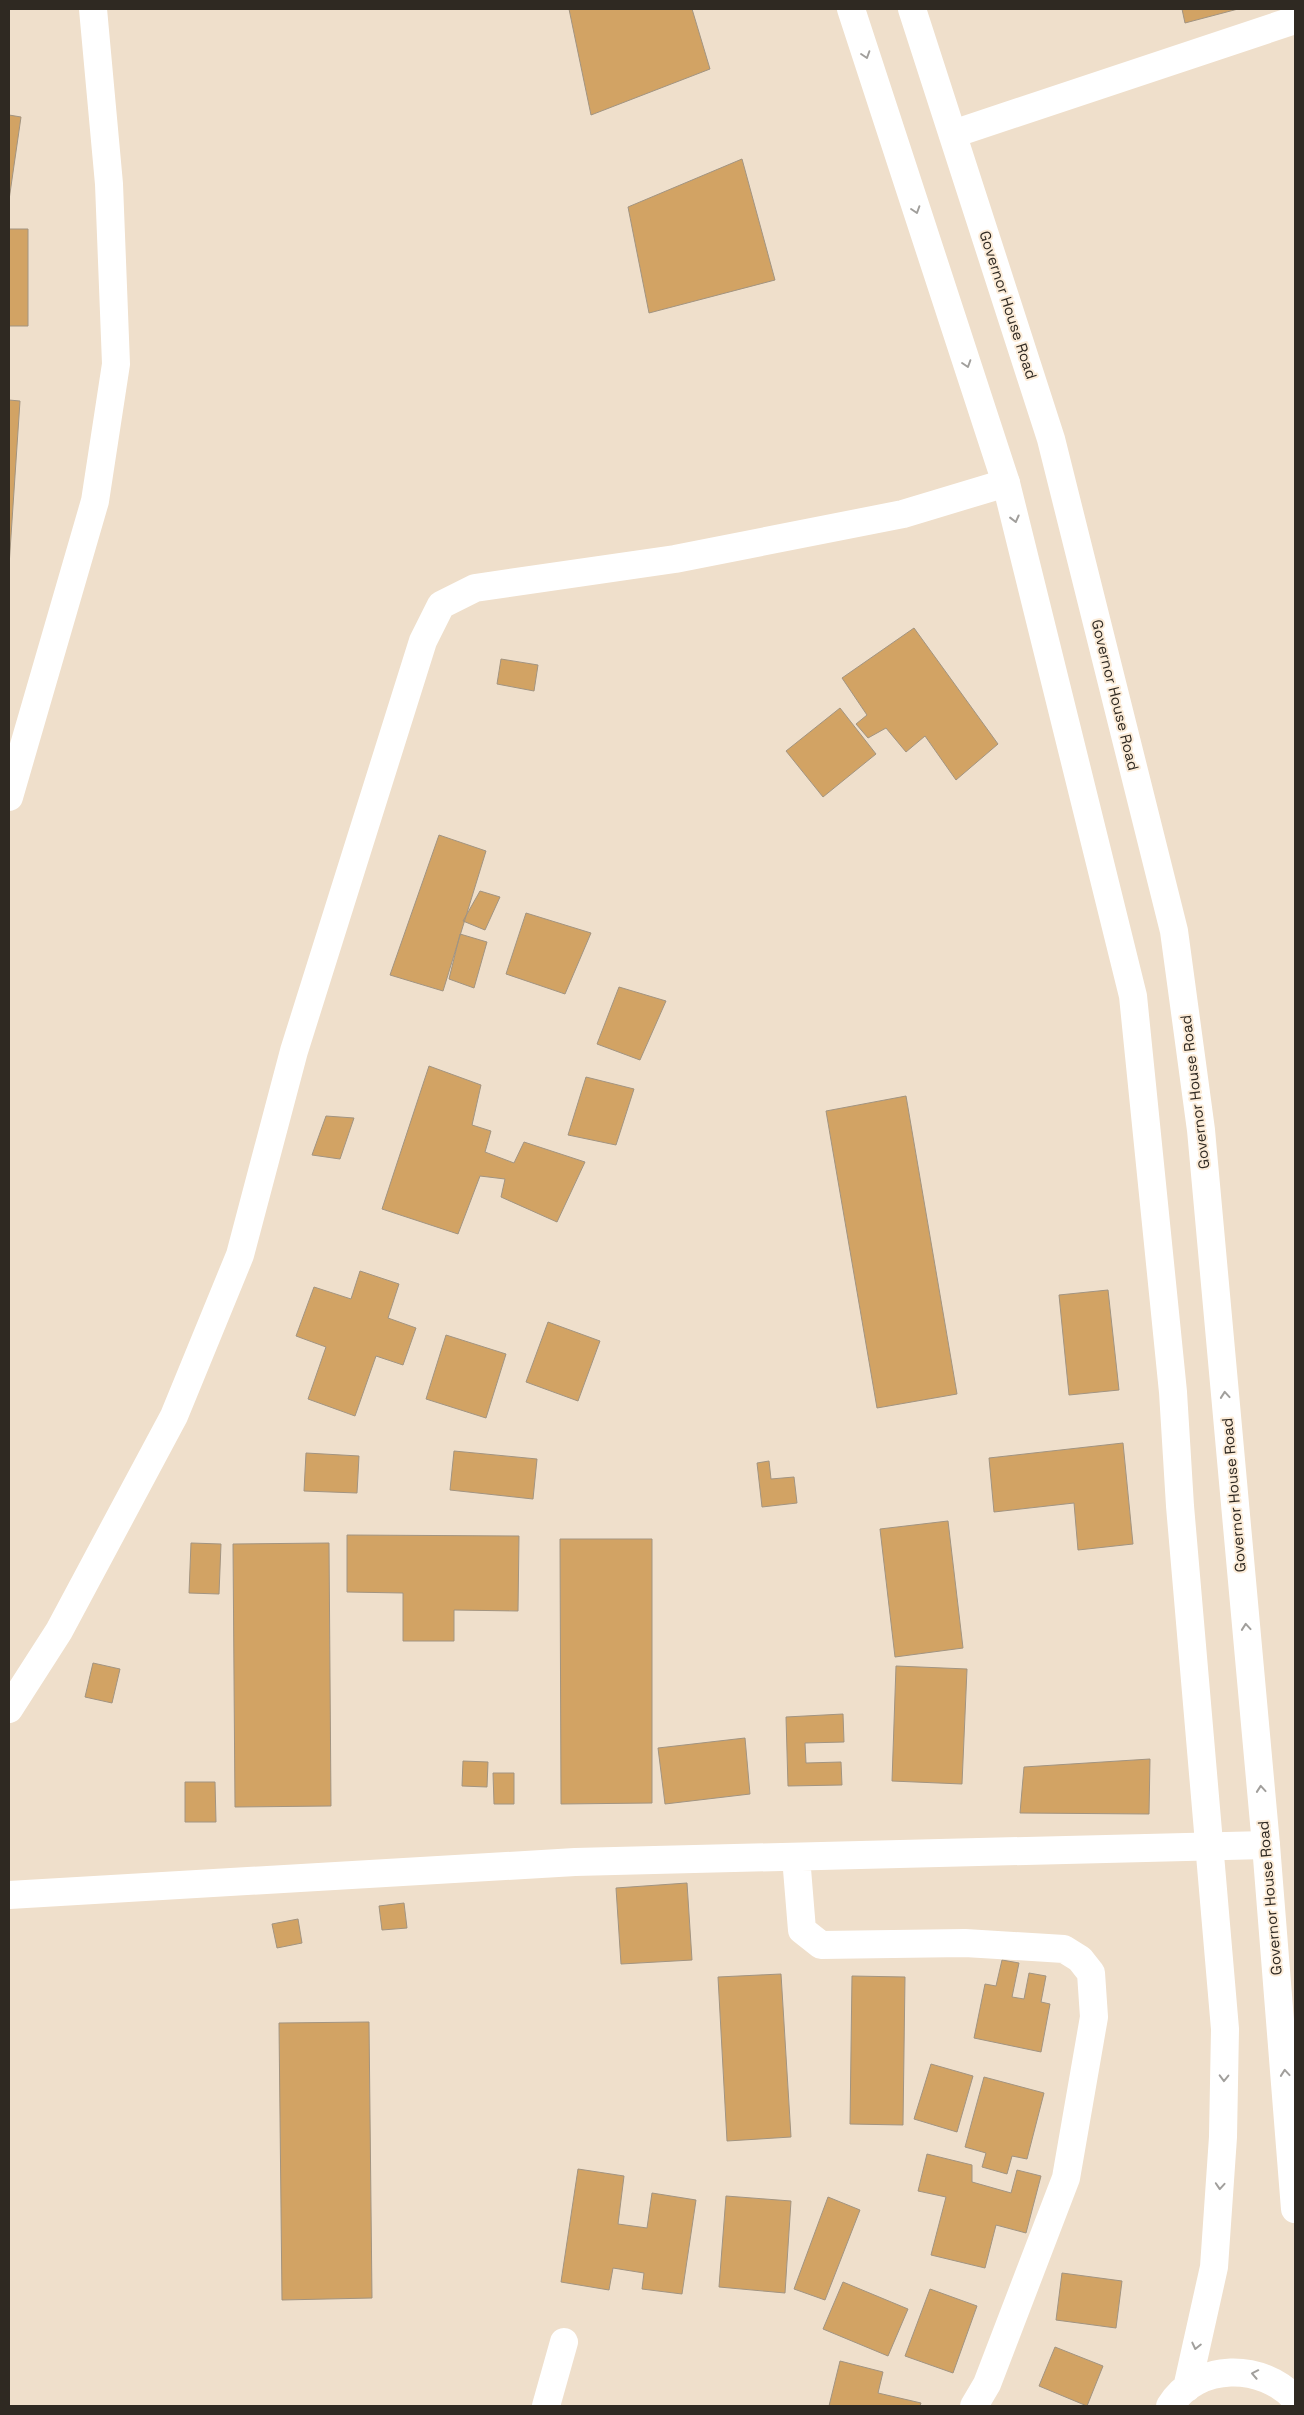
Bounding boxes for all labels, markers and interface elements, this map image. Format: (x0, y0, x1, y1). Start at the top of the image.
one-way arrow (860, 50, 870, 59)
one-way arrow (911, 205, 921, 213)
street label: Governor House Road (976, 228, 1041, 381)
one-way arrow (961, 359, 971, 368)
one-way arrow (1009, 515, 1020, 524)
street label: Governor House Road (1088, 617, 1143, 772)
street label: Governor House Road (1176, 1014, 1213, 1170)
one-way arrow (1220, 1391, 1231, 1399)
street label: Governor House Road (1217, 1417, 1250, 1573)
one-way arrow (1241, 1623, 1252, 1631)
one-way arrow (1256, 1784, 1267, 1792)
street label: Governor House Road (1253, 1820, 1286, 1976)
one-way arrow (1280, 2068, 1291, 2076)
one-way arrow (1219, 2074, 1229, 2082)
one-way arrow (1214, 2182, 1225, 2190)
one-way arrow (1191, 2342, 1202, 2351)
one-way arrow (1250, 2370, 1259, 2380)

